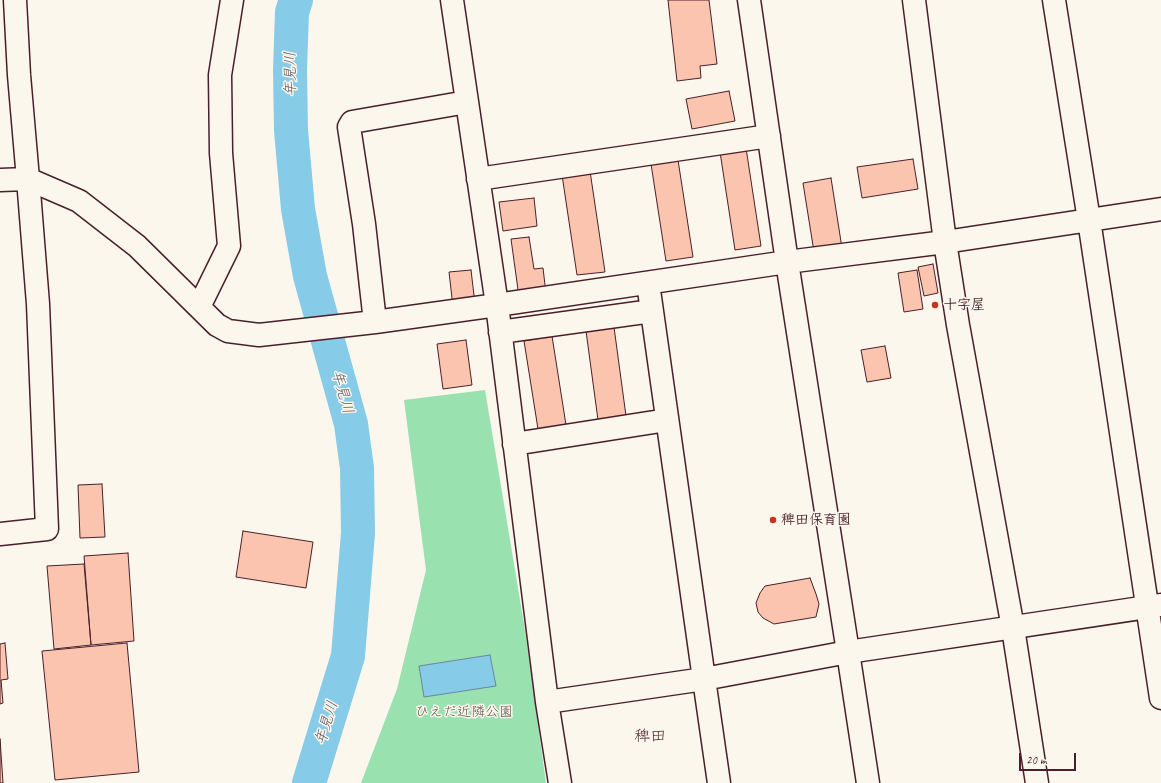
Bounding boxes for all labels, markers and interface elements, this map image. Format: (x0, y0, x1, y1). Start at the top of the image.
water label: 年見川 (282, 51, 300, 97)
place label: 十字屋 (943, 297, 985, 313)
marker: 十字屋 (930, 300, 940, 310)
water label: 年見川 (327, 368, 357, 416)
place label: 稗田保育園 (781, 512, 851, 528)
marker: 稗田保育園 (768, 515, 778, 525)
water label: 年見川 (312, 699, 342, 747)
park label: ひえだ近隣公園 (415, 704, 513, 720)
district label: 稗田 (634, 727, 666, 747)
scale bar (1021, 745, 1078, 771)
text: 20 m (1026, 752, 1046, 768)

